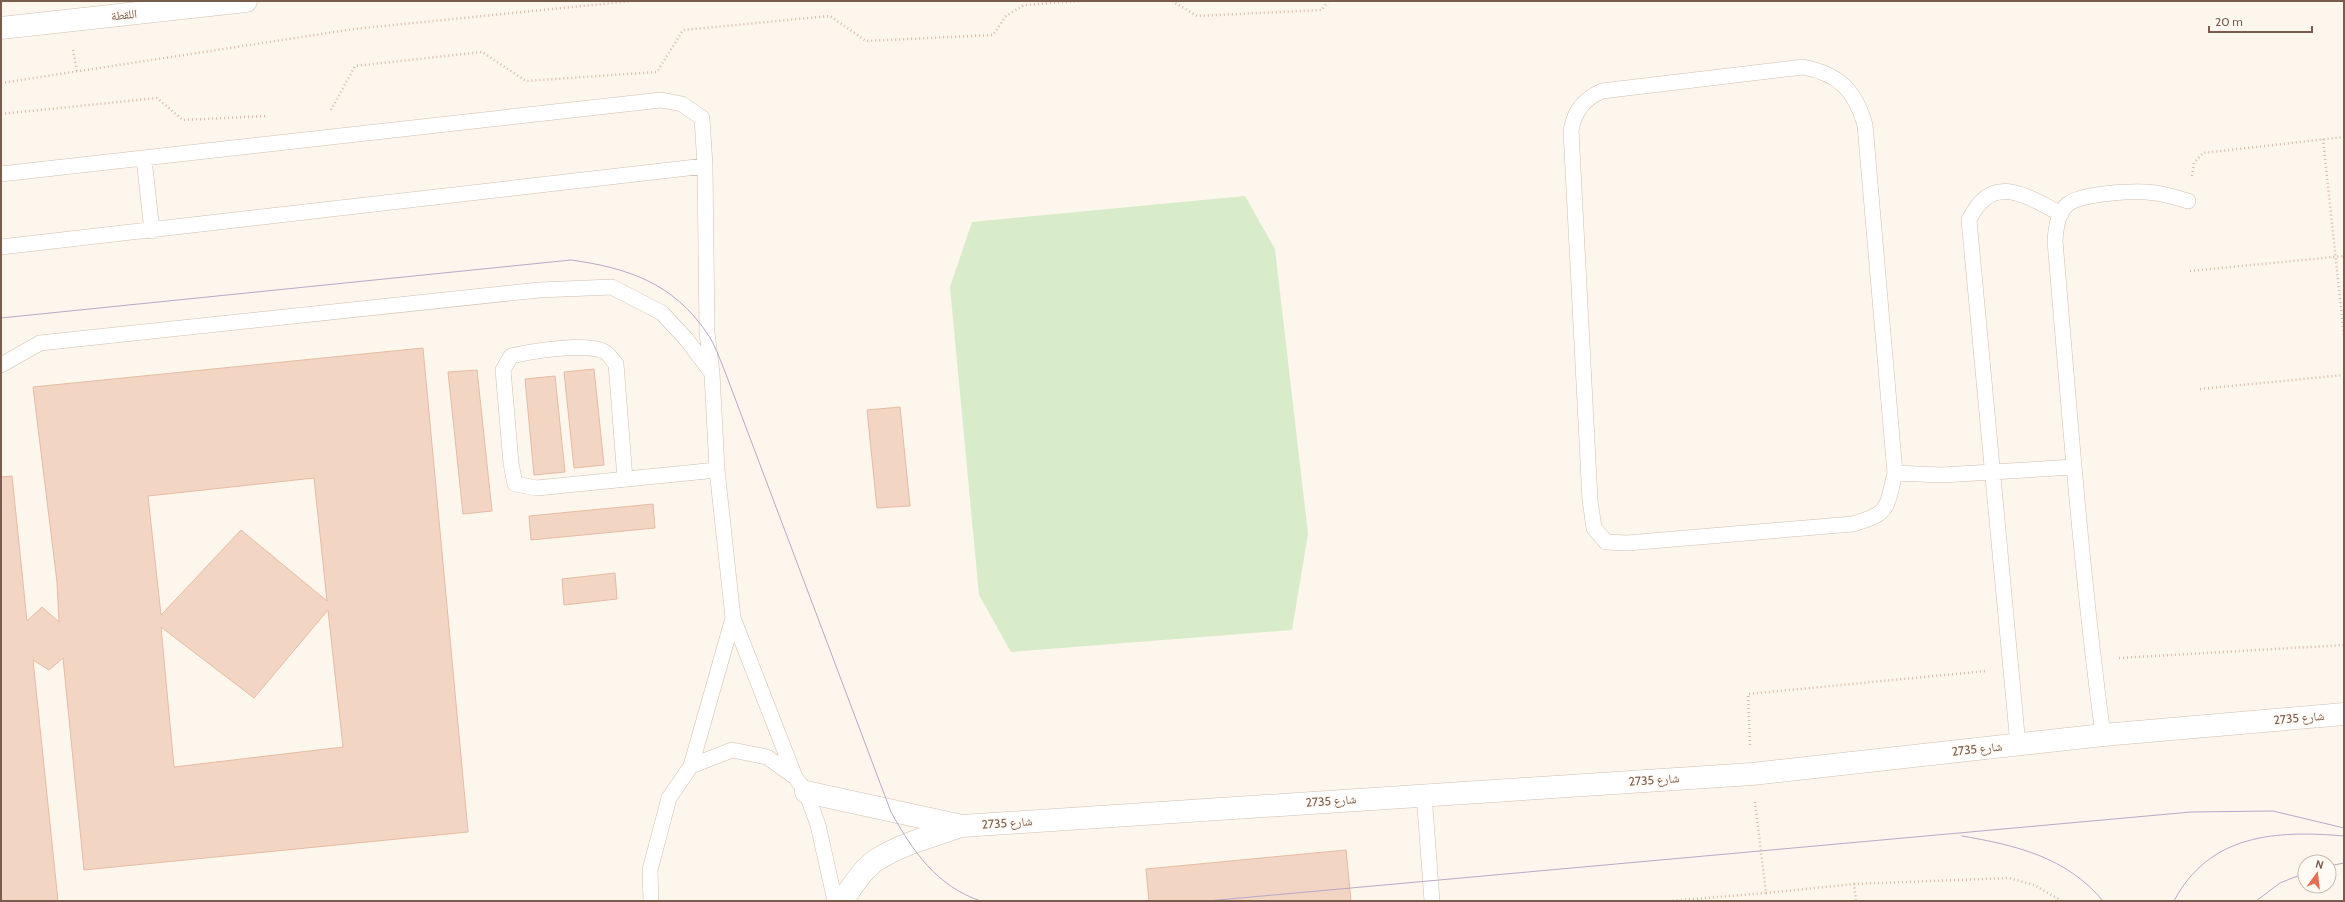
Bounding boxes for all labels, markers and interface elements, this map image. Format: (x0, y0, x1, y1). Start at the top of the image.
street label: اللقطة (110, 6, 138, 23)
scale bar (2209, 8, 2312, 34)
text: 20 m (2215, 14, 2243, 29)
street label: شارع 2735 (2273, 708, 2325, 728)
street label: شارع 2735 (1951, 738, 2003, 760)
street label: شارع 2735 (1628, 770, 1680, 790)
street label: شارع 2735 (1305, 791, 1357, 811)
street label: شارع 2735 (981, 813, 1033, 833)
north arrow (2297, 854, 2337, 894)
text: N (2314, 857, 2325, 872)

